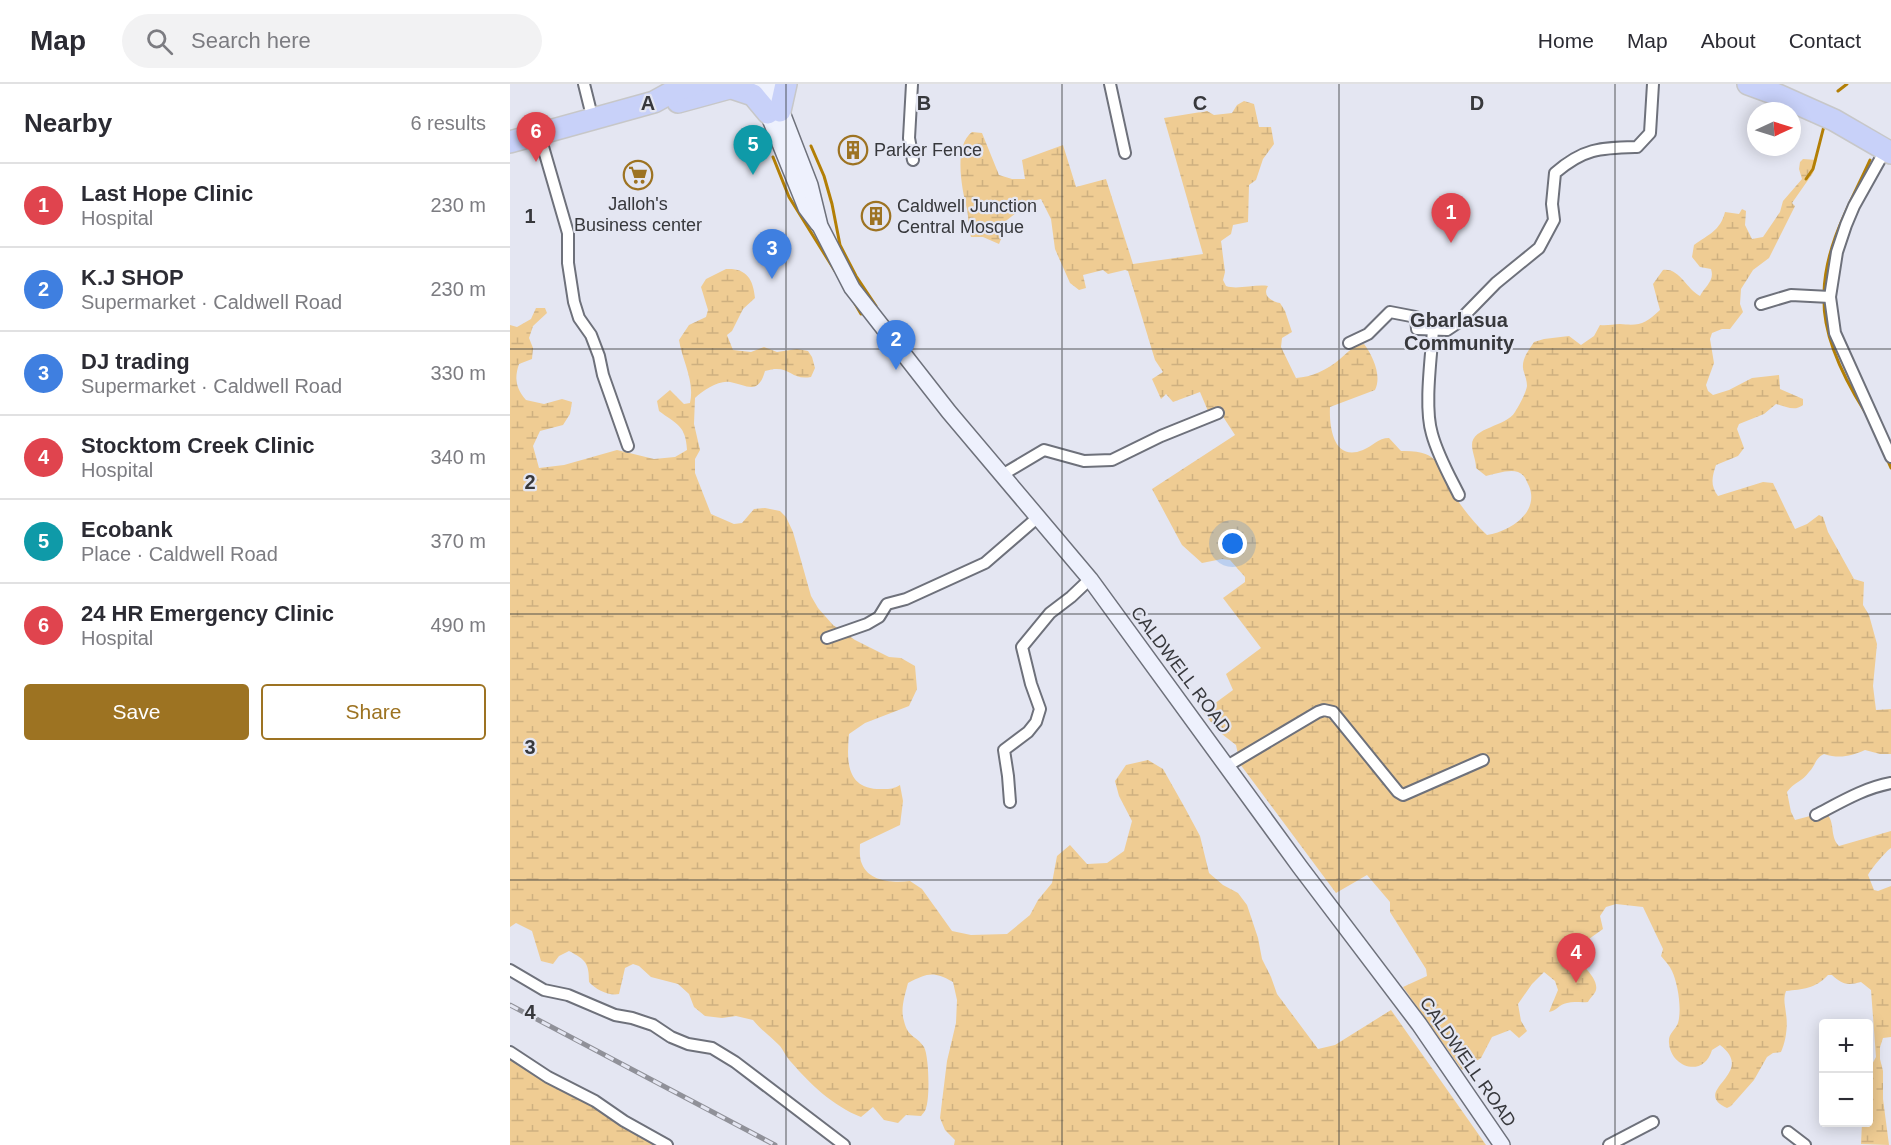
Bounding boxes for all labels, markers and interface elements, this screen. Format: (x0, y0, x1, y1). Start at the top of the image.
search box (122, 14, 542, 68)
text: Map (30, 25, 86, 56)
icon: search (143, 25, 176, 58)
text: Search here (191, 28, 311, 53)
text: Home (1538, 29, 1594, 52)
text: Map (1627, 29, 1668, 52)
text: About (1701, 29, 1756, 52)
text: Contact (1789, 29, 1861, 52)
text: A (641, 92, 655, 114)
text: B (917, 92, 931, 114)
text: C (1193, 92, 1207, 114)
text: D (1470, 92, 1484, 114)
north arrow (1747, 102, 1801, 156)
text: Nearby (24, 108, 112, 138)
text: 6 results (410, 112, 486, 134)
pin: 6 (516, 112, 556, 162)
pin: 5 (734, 126, 772, 175)
building icon: Parker Fence (837, 134, 869, 166)
place label: Parker Fence (874, 140, 982, 160)
supermarket icon: Jalloh's Business center (622, 159, 654, 191)
text: Last Hope Clinic (81, 181, 253, 206)
text: 1 (38, 194, 49, 216)
text: 230 m (430, 194, 486, 216)
place label: Jalloh's Business center (574, 194, 702, 235)
pin: 1 (1432, 194, 1470, 243)
place label: Caldwell Junction Central Mosque (897, 196, 1037, 237)
building icon: Caldwell Junction Central Mosque (860, 200, 892, 232)
text: 1 (524, 205, 536, 227)
text: Hospital (81, 207, 153, 229)
pin: 3 (752, 230, 792, 279)
text: K.J SHOP (81, 265, 184, 290)
text: 2 (38, 278, 49, 300)
text: 230 m (430, 278, 486, 300)
text: Supermarket · Caldwell Road (81, 291, 342, 313)
district label: Gbarlasua Community (1404, 309, 1515, 354)
pin: 2 (876, 320, 916, 370)
text: DJ trading (81, 349, 190, 374)
text: 3 (38, 362, 49, 384)
text: 330 m (430, 362, 486, 384)
text: Supermarket · Caldwell Road (81, 375, 342, 397)
text: Stocktom Creek Clinic (81, 433, 315, 458)
text: 4 (38, 446, 49, 468)
text: 340 m (430, 446, 486, 468)
text: Hospital (81, 459, 153, 481)
text: 2 (524, 471, 536, 493)
text: Ecobank (81, 517, 173, 542)
your location (1218, 529, 1247, 558)
text: 5 (38, 530, 49, 552)
text: 370 m (430, 530, 486, 552)
text: Place · Caldwell Road (81, 543, 278, 565)
text: 24 HR Emergency Clinic (81, 601, 334, 626)
street label: CALDWELL ROAD (1127, 603, 1235, 737)
text: 6 (38, 614, 49, 636)
text: 490 m (430, 614, 486, 636)
text: Hospital (81, 627, 153, 649)
button: Save (24, 684, 249, 740)
button: Share (261, 684, 486, 740)
text: 3 (524, 736, 536, 758)
pin: 4 (1556, 934, 1596, 983)
street label: CALDWELL ROAD (1416, 993, 1520, 1131)
text: 4 (524, 1001, 536, 1023)
map controls (1819, 1019, 1873, 1127)
button: + (1819, 1019, 1873, 1073)
button: − (1819, 1073, 1873, 1127)

